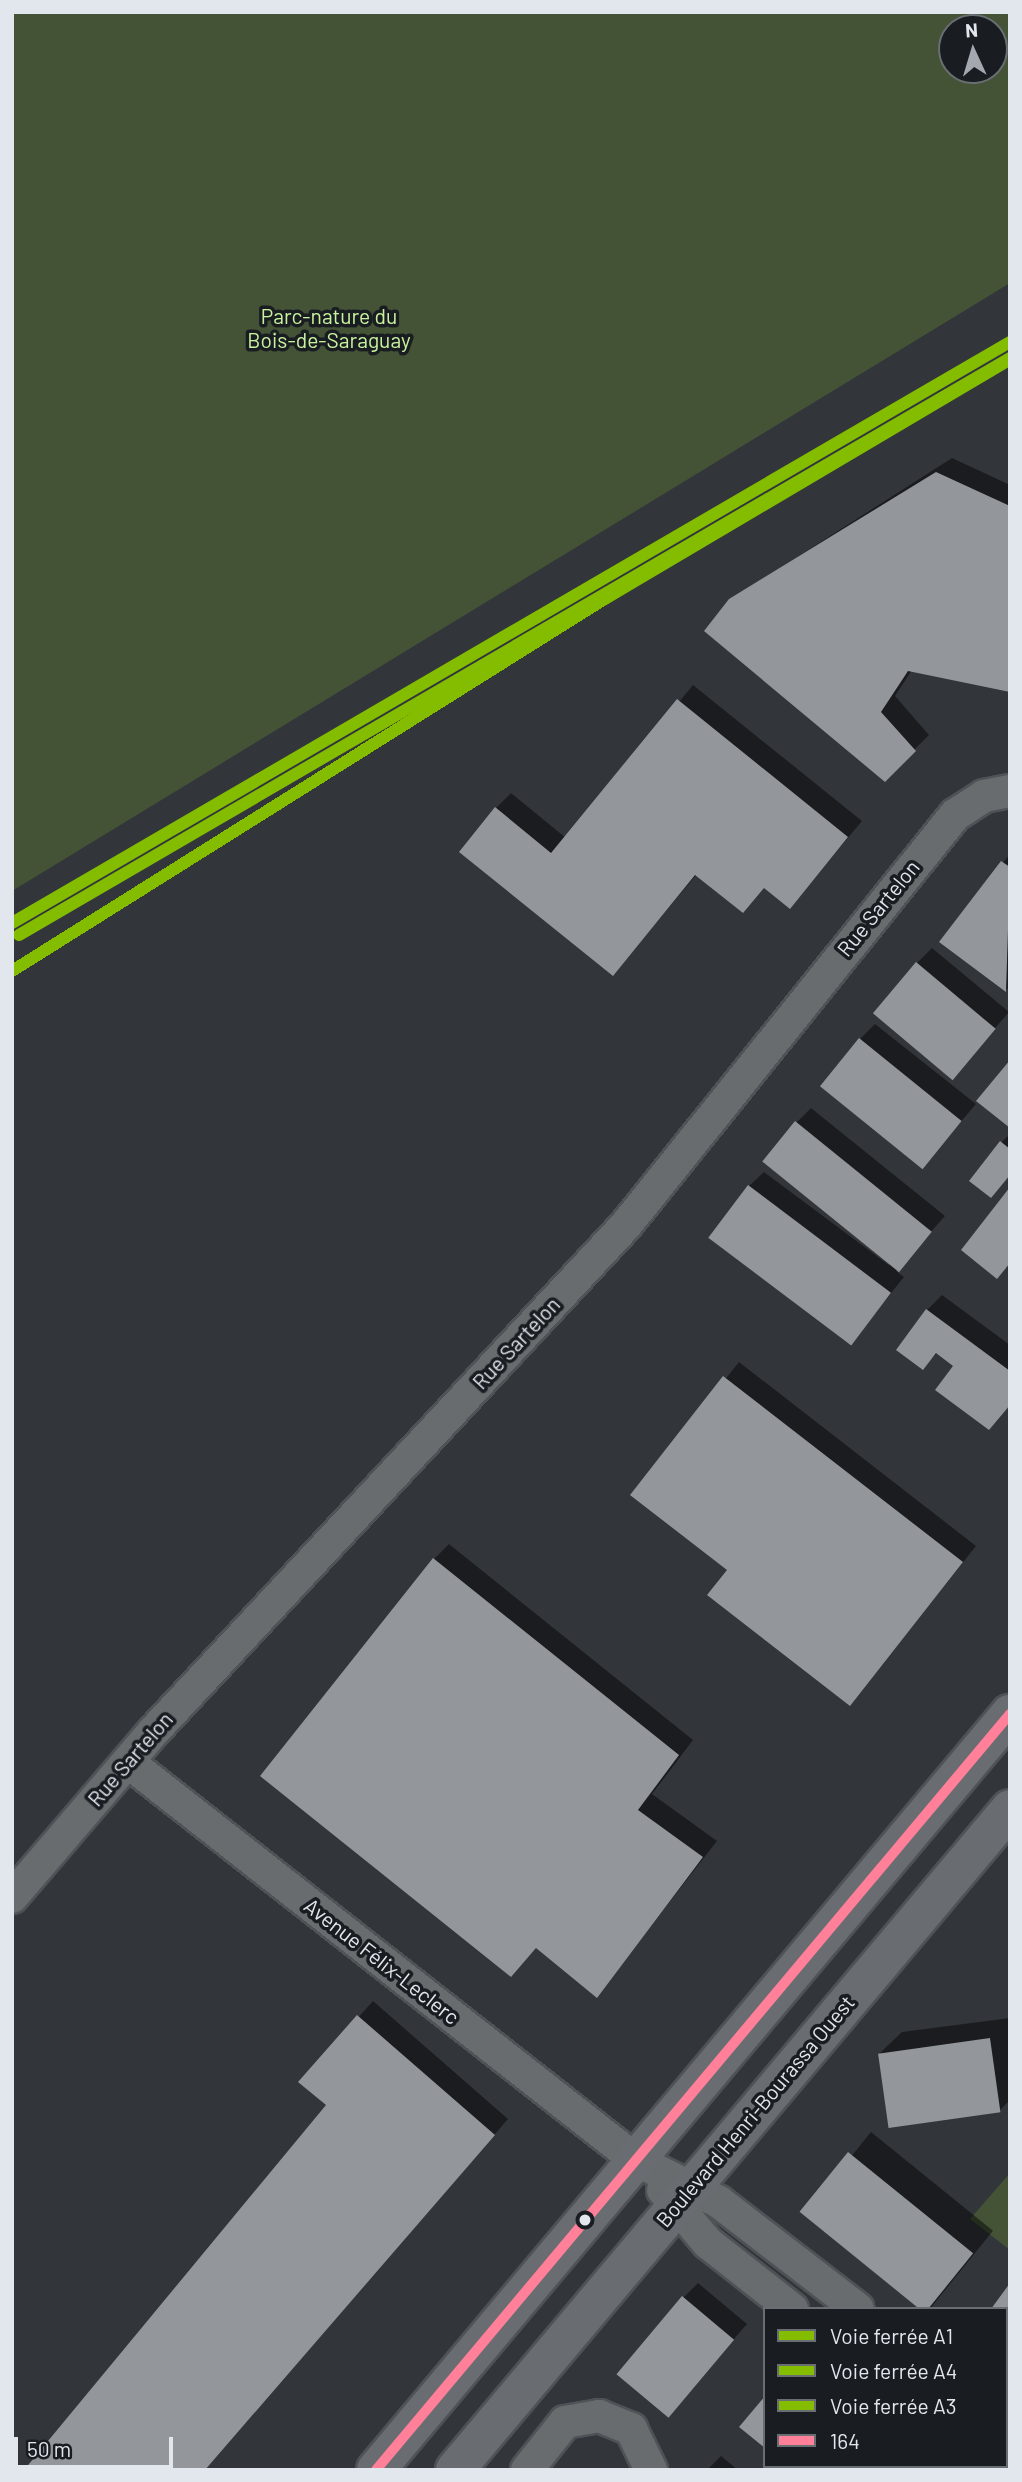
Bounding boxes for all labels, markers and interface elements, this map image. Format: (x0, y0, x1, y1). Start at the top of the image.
north arrow (938, 14, 1008, 84)
text: N (965, 18, 979, 41)
park label: Parc-nature du Bois-de-Saraguay (247, 303, 411, 353)
street label: Rue Sartelon (832, 855, 924, 961)
street label: Rue Sartelon (467, 1292, 565, 1394)
street label: Rue Sartelon (82, 1707, 178, 1811)
street label: Avenue Félix-Leclerc (299, 1893, 465, 2029)
street label: Boulevard Henri-Bourassa Ouest (651, 1990, 859, 2232)
unlabelled marker (578, 2213, 592, 2227)
legend (763, 2307, 1008, 2468)
text: Voie ferrée A1 (830, 2323, 953, 2348)
text: Voie ferrée A4 (830, 2358, 957, 2383)
text: Voie ferrée A3 (830, 2393, 957, 2418)
scale bar (18, 2422, 177, 2466)
text: 164 (830, 2428, 860, 2453)
text: 50 m (27, 2436, 71, 2461)

